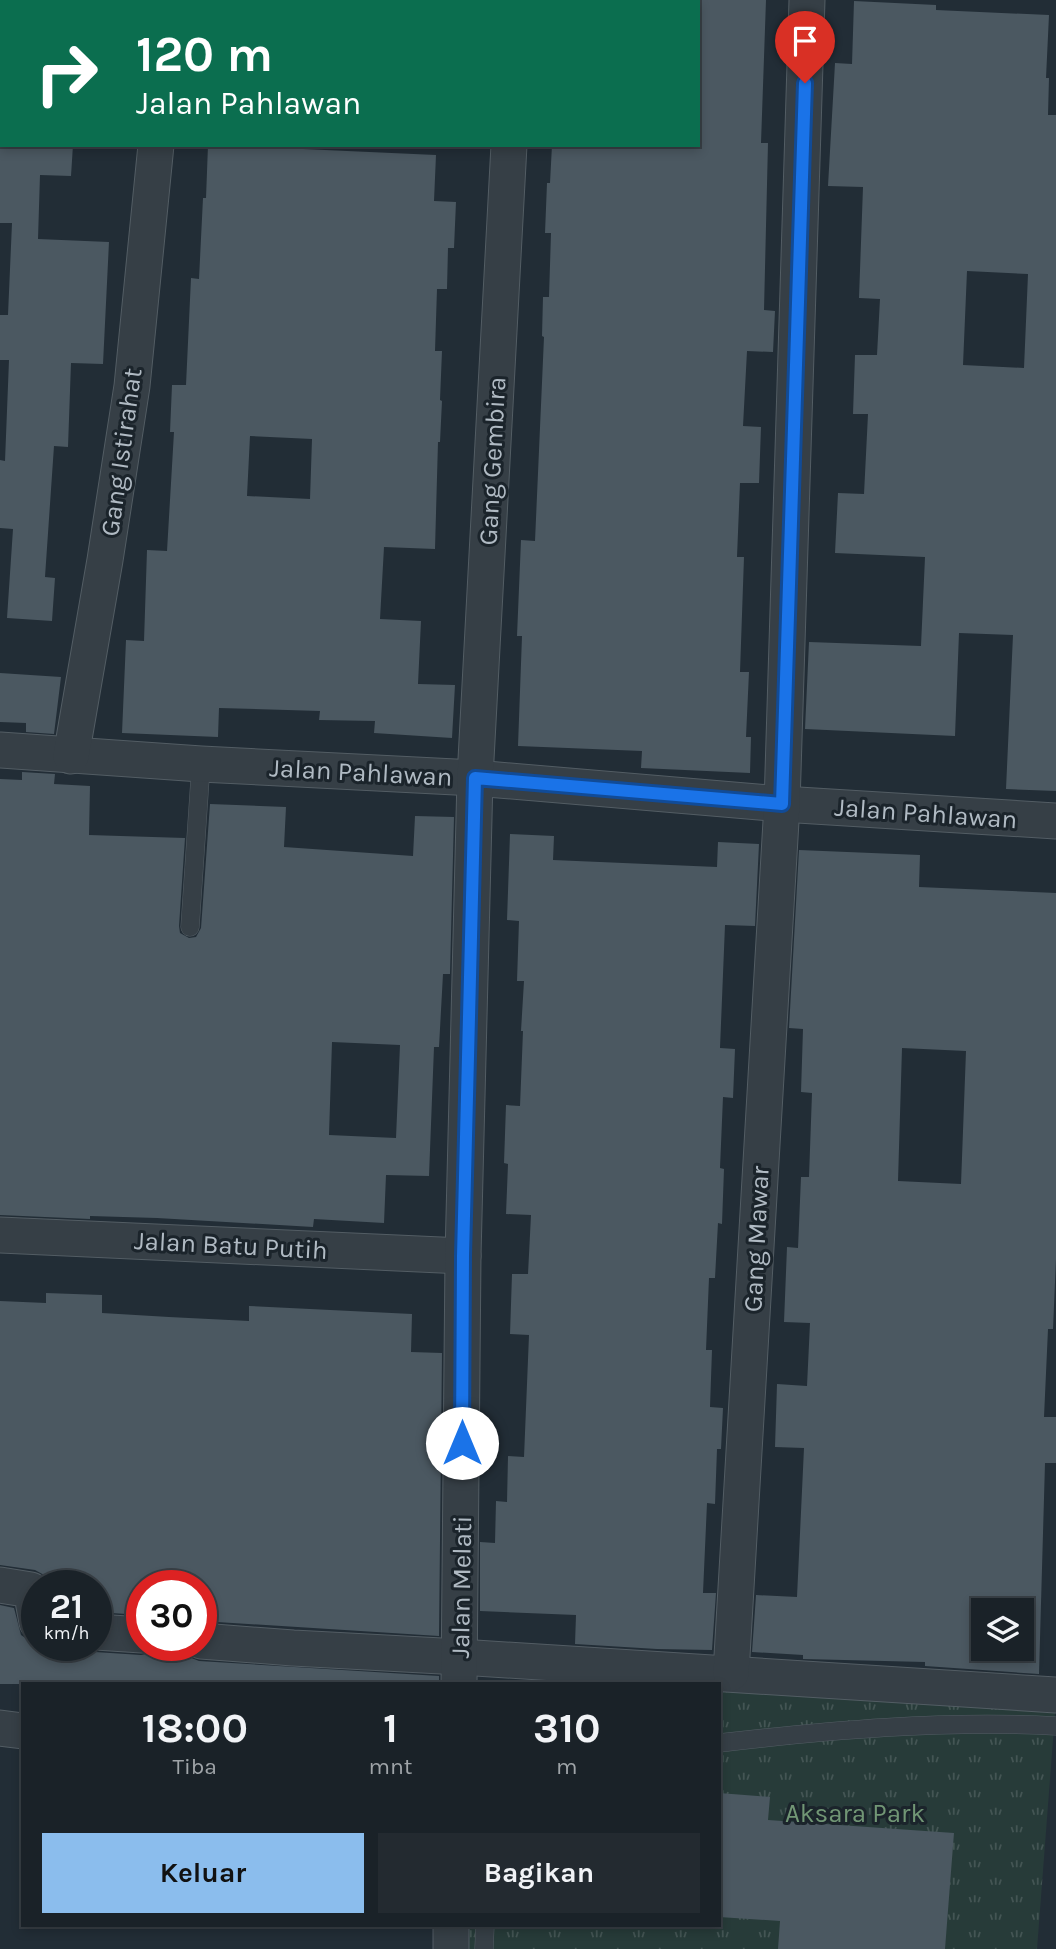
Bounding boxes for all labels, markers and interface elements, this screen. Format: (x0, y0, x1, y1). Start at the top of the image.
pin (775, 11, 835, 83)
icon: arrive (786, 22, 824, 60)
text: 120 m (136, 26, 273, 83)
icon: right (21, 28, 112, 119)
text: Jalan Pahlawan (136, 85, 361, 122)
street label: Gang Istirahat (94, 366, 149, 538)
street label: Gang Gembira (473, 376, 512, 546)
street label: Jalan Pahlawan (269, 752, 453, 793)
street label: Jalan Pahlawan (834, 792, 1018, 835)
street label: Gang Mawar (737, 1164, 776, 1313)
street label: Jalan Batu Putih (133, 1225, 329, 1266)
position arrow (425, 1406, 499, 1480)
street label: Jalan Melati (445, 1515, 478, 1659)
speed limit sign: 30 (126, 1570, 217, 1661)
text: 21 (50, 1586, 83, 1627)
map controls (971, 1598, 1034, 1661)
button: layers (971, 1598, 1034, 1661)
text: km/h (44, 1622, 89, 1644)
text: 18:00 (141, 1703, 248, 1753)
text: 1 (383, 1703, 398, 1753)
text: 310 (533, 1703, 601, 1753)
text: Tiba (172, 1753, 217, 1780)
text: mnt (368, 1753, 412, 1780)
text: m (556, 1753, 577, 1780)
park label: Aksara Park (785, 1798, 925, 1829)
button: Keluar (42, 1833, 364, 1913)
button: Bagikan (378, 1833, 700, 1913)

